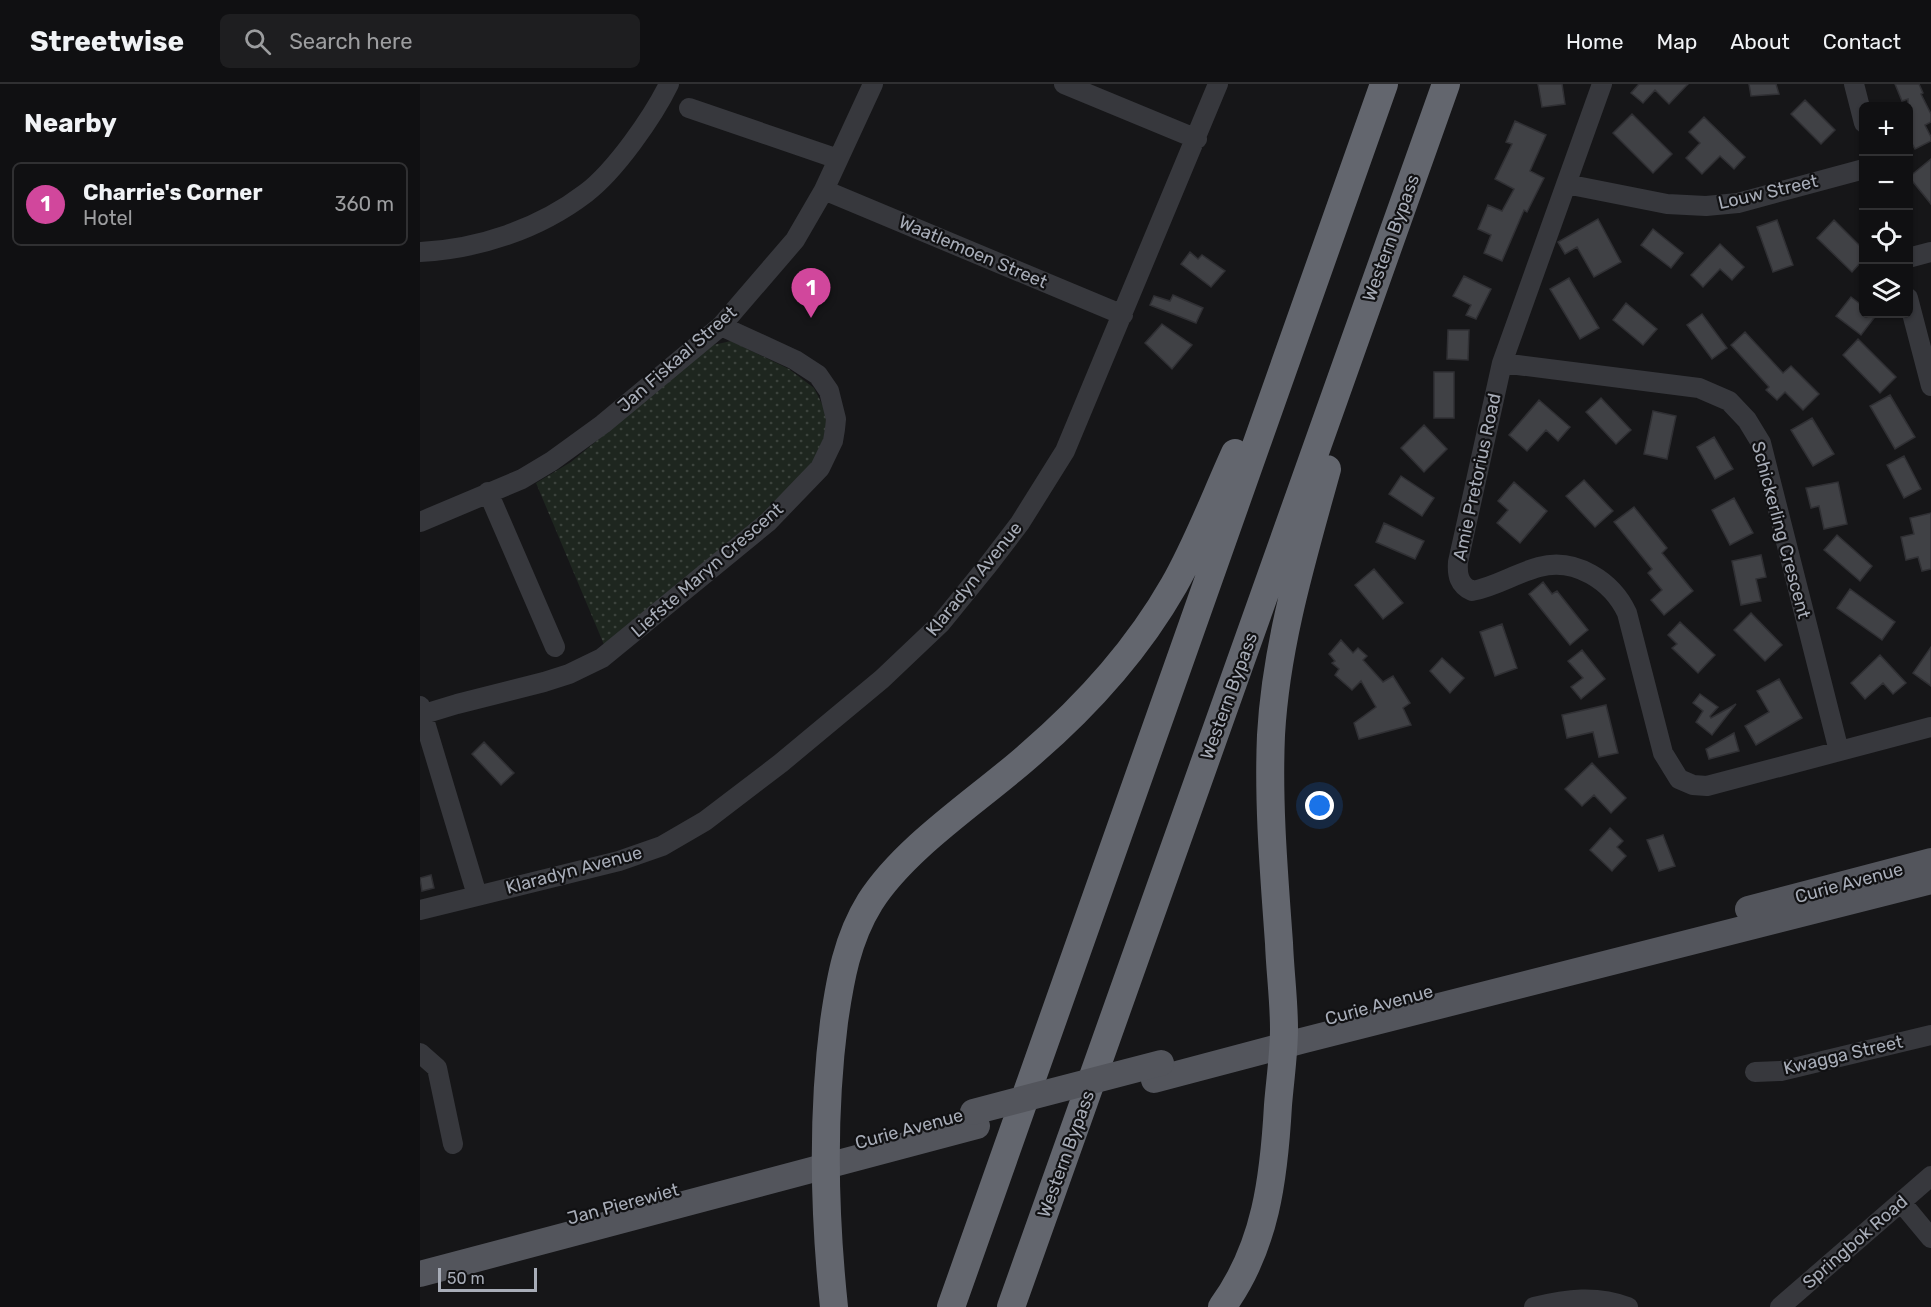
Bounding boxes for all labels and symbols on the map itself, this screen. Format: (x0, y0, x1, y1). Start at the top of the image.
street label: Louw Street (1716, 170, 1820, 214)
street label: Western Bypass (1358, 171, 1424, 305)
street label: Waatlemoen Street (895, 211, 1051, 293)
pin: 1 (792, 268, 830, 318)
street label: Jan Fiskaal Street (613, 301, 741, 417)
street label: Amie Pretorius Road (1448, 391, 1506, 563)
street label: Schickerling Crescent (1747, 439, 1815, 621)
street label: Liefste Maryn Crescent (627, 498, 787, 642)
street label: Klaradyn Avenue (921, 518, 1027, 640)
street label: Western Bypass (1196, 629, 1262, 763)
your location (1305, 791, 1334, 820)
street label: Klaradyn Avenue (503, 841, 645, 899)
street label: Curie Avenue (1793, 858, 1905, 908)
street label: Curie Avenue (1323, 980, 1435, 1030)
street label: Kwagga Street (1781, 1031, 1905, 1079)
street label: Western Bypass (1033, 1087, 1099, 1221)
street label: Curie Avenue (853, 1104, 965, 1154)
street label: Jan Pierewiet (565, 1179, 681, 1229)
street label: Springbok Road (1798, 1190, 1912, 1294)
scale bar (438, 1265, 537, 1292)

